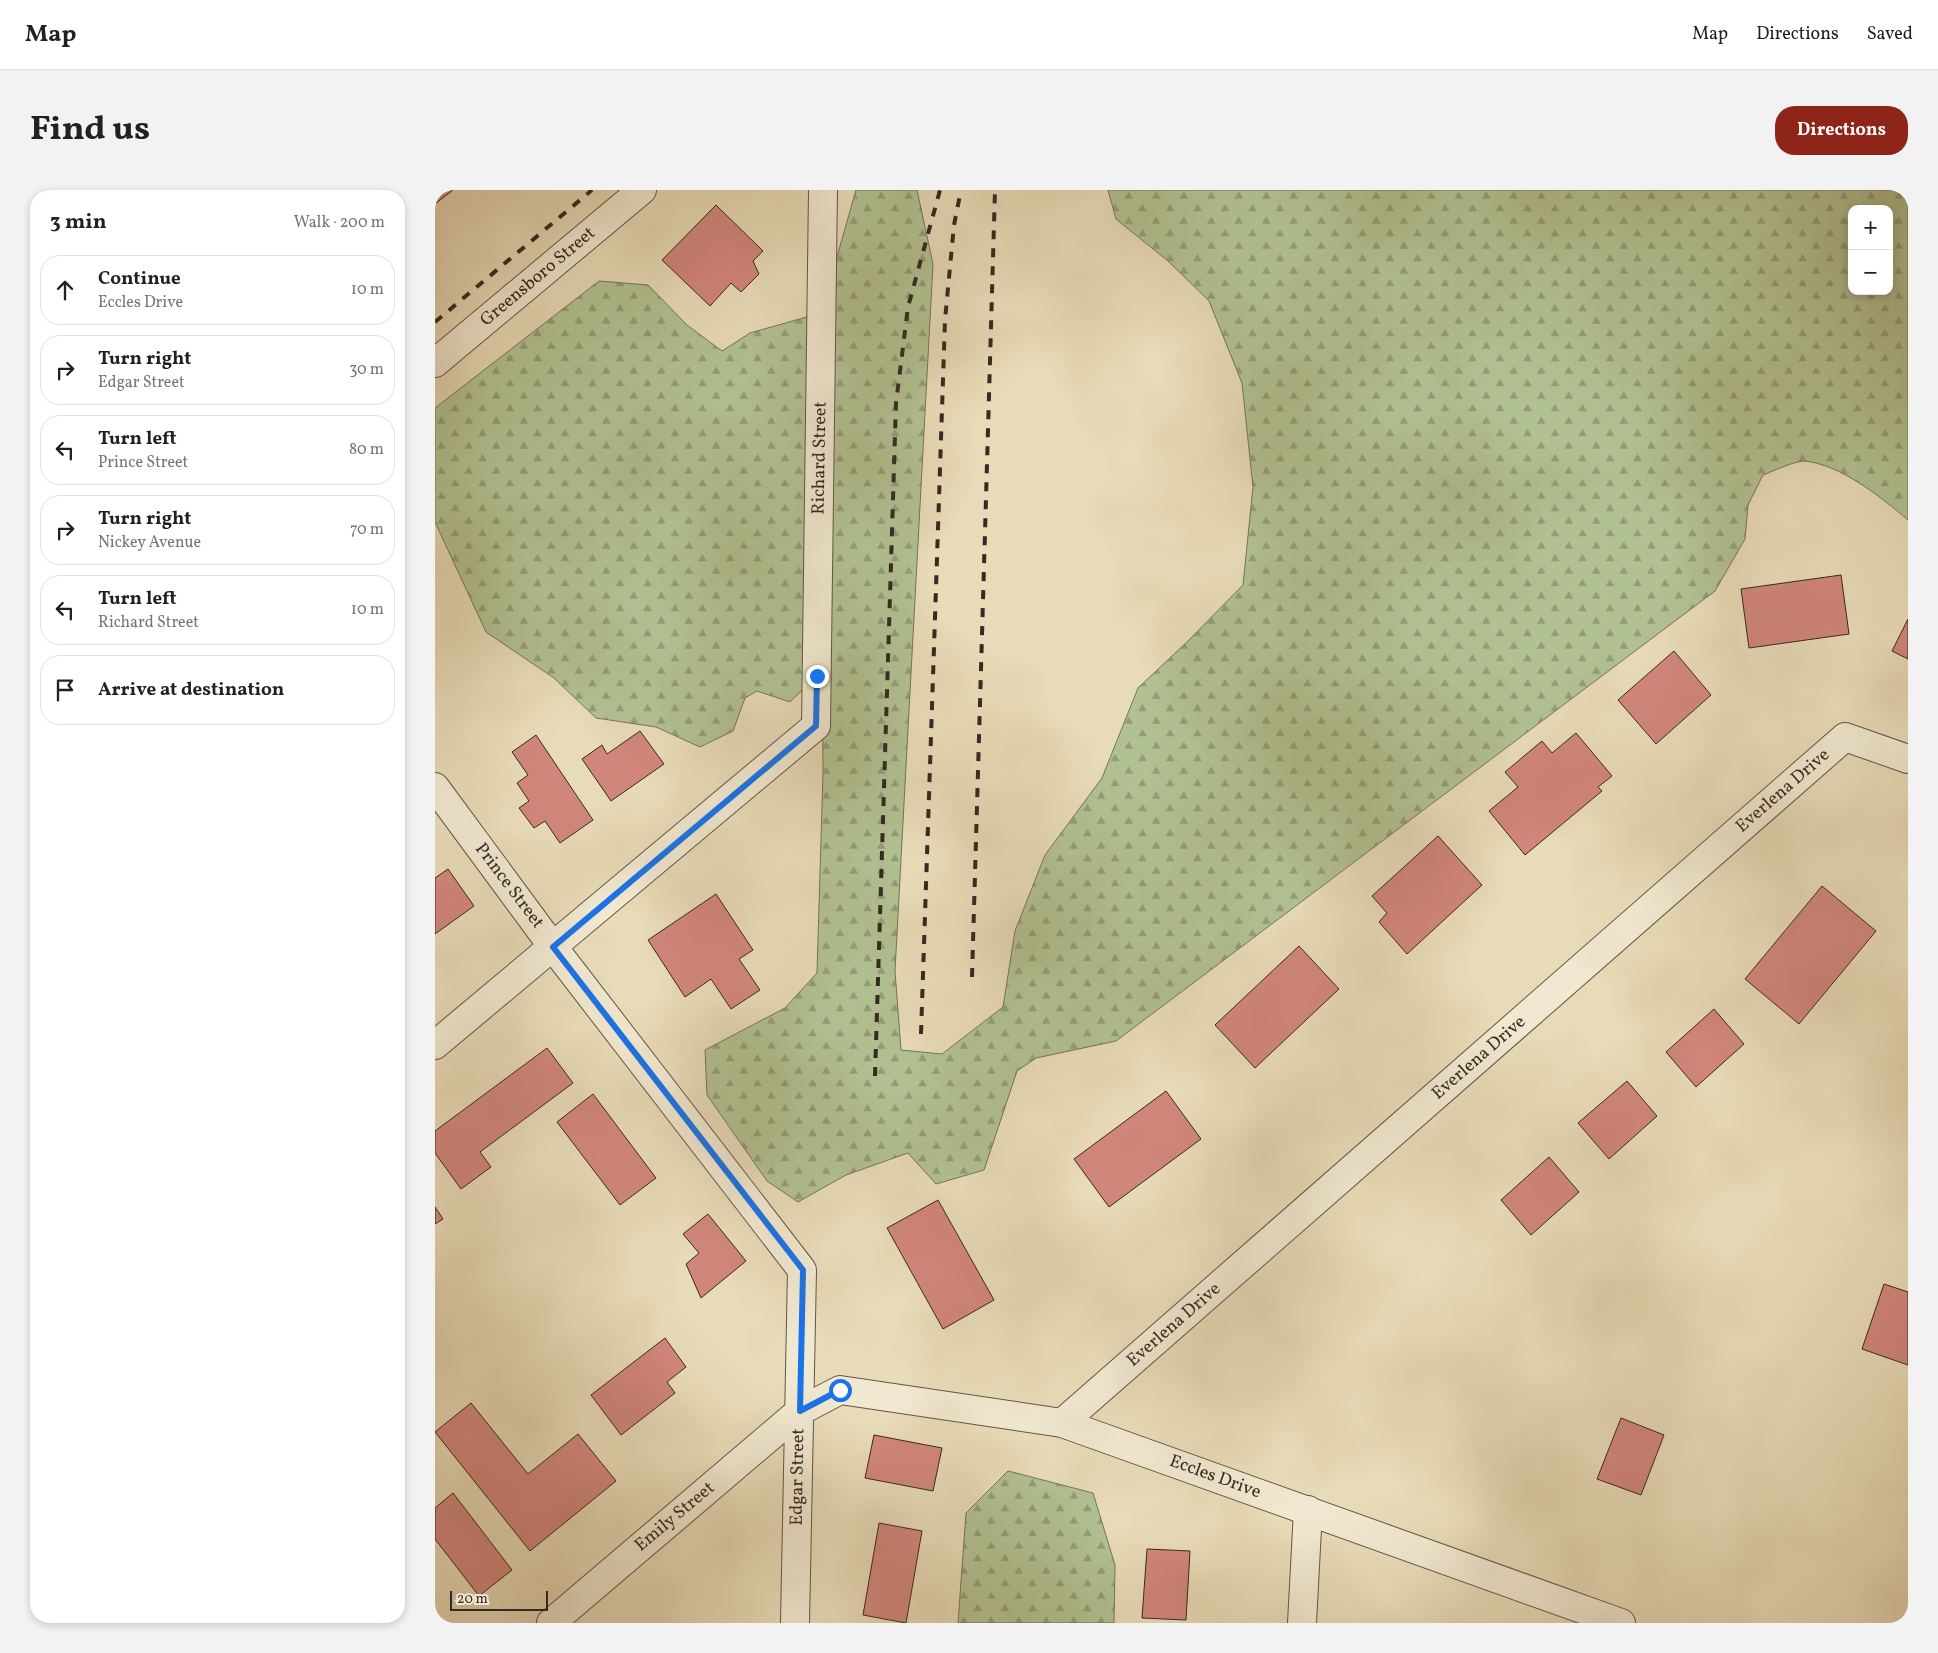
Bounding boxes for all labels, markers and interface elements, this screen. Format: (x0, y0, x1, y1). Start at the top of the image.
text: Map (25, 18, 76, 52)
text: Map (1692, 22, 1728, 47)
text: Directions (1756, 22, 1839, 47)
text: Saved (1867, 22, 1913, 47)
text: Find us (30, 106, 150, 154)
button: Directions (1775, 106, 1908, 155)
map controls (1848, 205, 1893, 295)
button: + (1848, 205, 1893, 250)
text: 3 min (50, 208, 106, 237)
text: Walk · 200 m (294, 212, 385, 234)
street label: Greensboro Street (475, 221, 601, 333)
button: − (1848, 250, 1893, 295)
text: Continue (98, 266, 181, 292)
icon: ahead (51, 276, 79, 304)
text: 10 m (351, 279, 384, 301)
text: Eccles Drive (98, 292, 183, 314)
text: Turn right (98, 346, 191, 372)
icon: right (51, 356, 79, 384)
text: 30 m (349, 359, 384, 381)
text: Edgar Street (98, 372, 185, 394)
street label: Richard Street (807, 401, 833, 515)
text: Turn left (98, 426, 177, 452)
icon: left (51, 436, 79, 464)
text: 80 m (349, 439, 384, 461)
text: Prince Street (98, 452, 188, 474)
text: Turn right (98, 506, 191, 532)
icon: right (51, 516, 79, 544)
text: 70 m (350, 519, 384, 541)
text: Nickey Avenue (98, 532, 201, 554)
text: Turn left (98, 586, 177, 612)
icon: left (51, 596, 79, 624)
text: 10 m (351, 599, 384, 621)
text: Richard Street (98, 612, 199, 634)
route end (806, 665, 829, 688)
icon: arrive (51, 676, 79, 704)
text: Arrive at destination (98, 677, 284, 703)
street label: Everlena Drive (1730, 743, 1836, 839)
street label: Prince Street (468, 838, 550, 934)
street label: Everlena Drive (1426, 1010, 1532, 1106)
street label: Everlena Drive (1121, 1277, 1227, 1373)
route start (829, 1379, 852, 1402)
street label: Edgar Street (785, 1428, 811, 1526)
street label: Eccles Drive (1166, 1449, 1264, 1505)
street label: Emily Street (630, 1476, 720, 1558)
scale bar (450, 1588, 547, 1611)
text: 20 m (457, 1590, 488, 1609)

